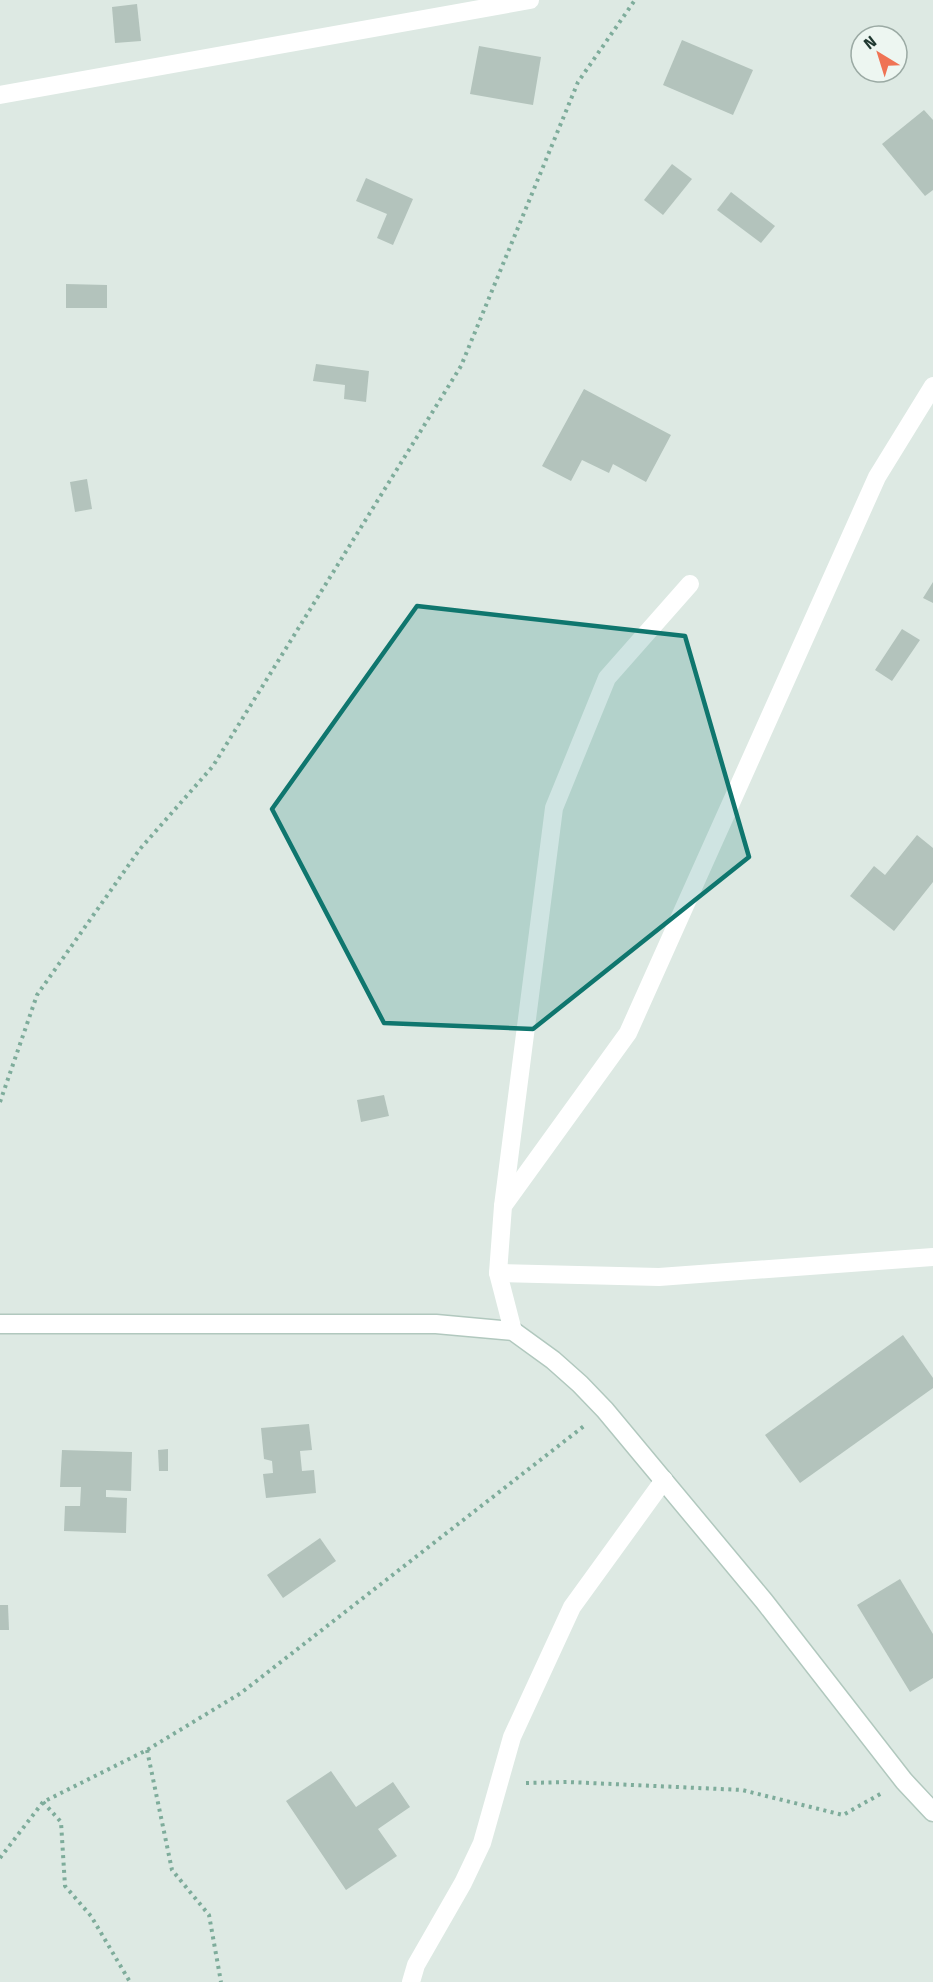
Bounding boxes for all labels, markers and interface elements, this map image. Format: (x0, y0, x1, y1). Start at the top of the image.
north arrow (849, 24, 909, 84)
text: N (860, 32, 880, 53)

